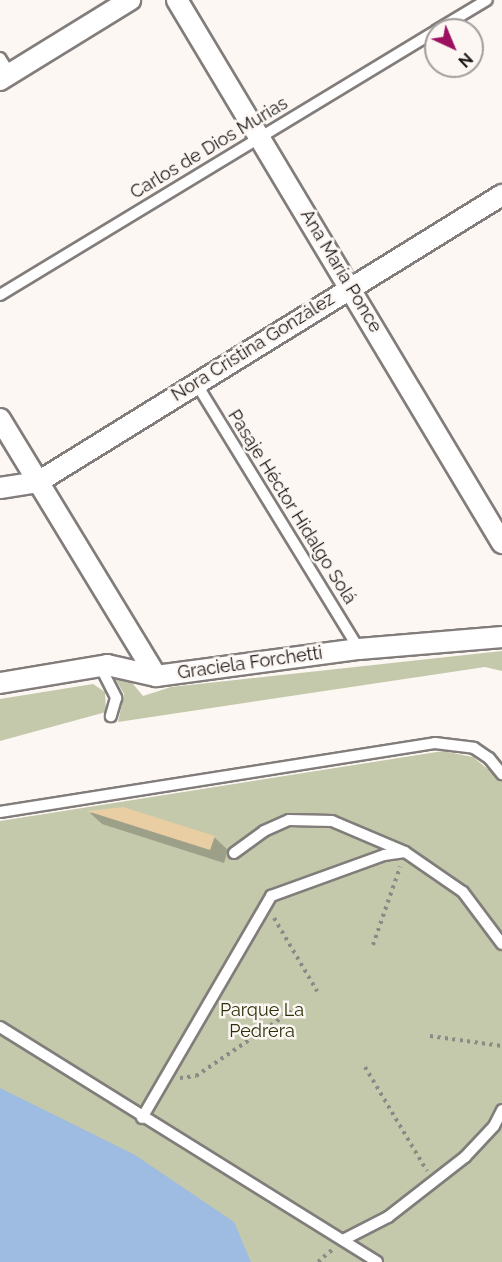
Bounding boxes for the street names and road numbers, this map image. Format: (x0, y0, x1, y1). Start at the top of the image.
street label: Carlos de Dios Murias (126, 92, 292, 204)
street label: Ana María Ponce (296, 206, 386, 336)
street label: Nora Cristina González (167, 288, 339, 406)
street label: Pasaje Héctor Hidalgo Solá (223, 406, 361, 608)
street label: Graciela Forchetti (176, 642, 324, 684)

